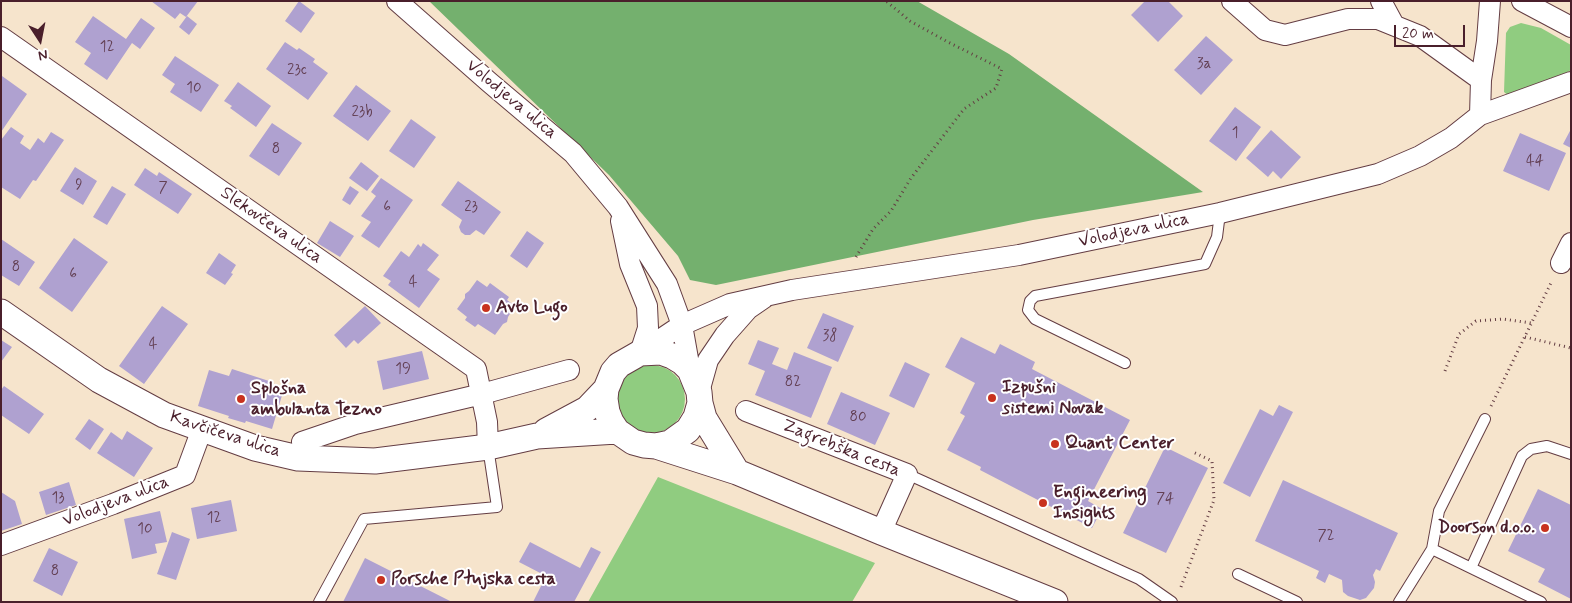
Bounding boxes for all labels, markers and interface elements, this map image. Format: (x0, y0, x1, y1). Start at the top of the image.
north arrow (15, 15, 65, 65)
scale bar (1397, 15, 1468, 47)
text: 20 m (1402, 24, 1434, 44)
house number: 12 (100, 39, 114, 57)
text: N (37, 45, 49, 64)
street label: Volodjeva ulica (461, 56, 561, 144)
house number: 3a (1197, 56, 1211, 74)
house number: 23c (287, 62, 307, 80)
house number: 10 (186, 80, 202, 98)
house number: 23b (351, 104, 373, 122)
house number: 1 (1232, 125, 1238, 143)
house number: 8 (272, 141, 280, 159)
house number: 44 (1526, 153, 1544, 171)
house number: 9 (75, 177, 83, 195)
house number: 7 (158, 180, 168, 198)
street label: Slekovčeva ulica (216, 183, 326, 269)
house number: 6 (383, 199, 391, 217)
house number: 23 (464, 199, 478, 217)
street label: Volodjeva ulica (1077, 209, 1191, 253)
house number: 8 (12, 259, 20, 277)
house number: 6 (69, 266, 77, 284)
house number: 4 (409, 274, 417, 292)
place label: Avto Lugo (496, 297, 568, 319)
marker: Avto Lugo (480, 302, 492, 314)
house number: 38 (823, 328, 837, 346)
house number: 4 (149, 336, 157, 354)
house number: 19 (395, 361, 411, 379)
house number: 82 (785, 374, 801, 392)
place label: Izpušni sistemi Novak (1002, 377, 1104, 419)
place label: Splošna ambulanta Tezno (251, 378, 382, 420)
marker: Izpušni sistemi Novak (986, 392, 998, 404)
marker: Splošna ambulanta Tezno (235, 393, 247, 405)
street label: Kavčičeva ulica (167, 407, 283, 463)
house number: 80 (849, 409, 867, 427)
street label: Zagrebška cesta (779, 415, 903, 483)
place label: Quant Center (1065, 433, 1174, 455)
marker: Quant Center (1049, 438, 1061, 450)
street label: Volodjeva ulica (60, 472, 172, 532)
place label: Engineering Insights (1053, 482, 1147, 524)
house number: 13 (51, 490, 65, 508)
house number: 74 (1156, 491, 1174, 509)
marker: Engineering Insights (1037, 497, 1049, 509)
house number: 12 (207, 510, 221, 528)
place label: Doorson d.o.o. (1438, 517, 1535, 539)
house number: 10 (137, 521, 153, 539)
marker: Doorson d.o.o. (1539, 522, 1551, 534)
house number: 72 (1317, 528, 1335, 546)
house number: 8 (51, 563, 59, 581)
place label: Porsche Ptujska cesta (391, 569, 556, 591)
marker: Porsche Ptujska cesta (375, 574, 387, 586)

